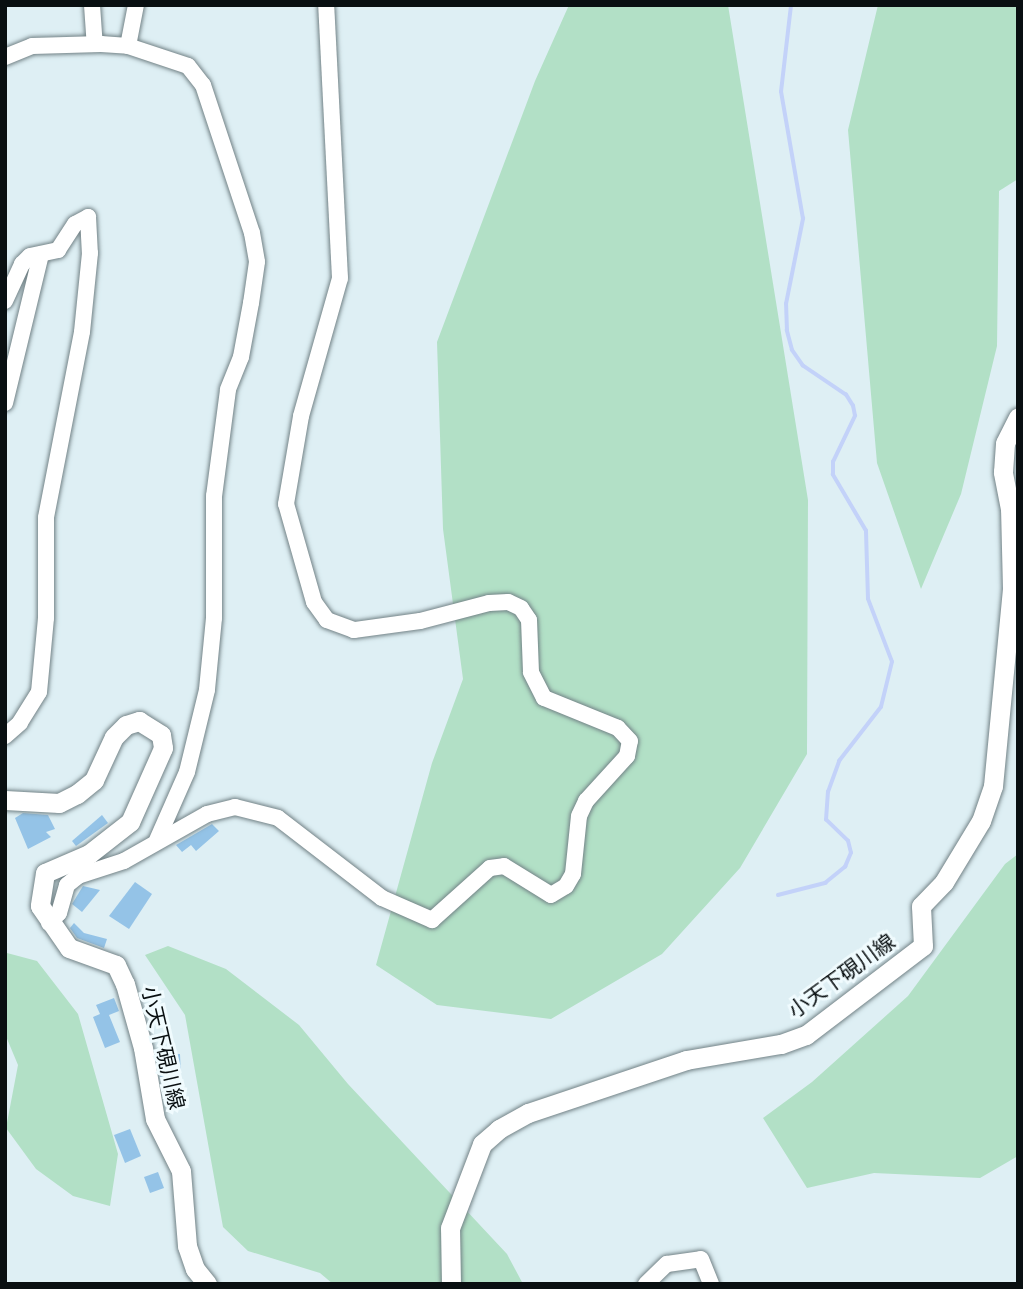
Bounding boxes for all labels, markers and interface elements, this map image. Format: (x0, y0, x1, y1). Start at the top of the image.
street label: 小天下硯川線 (784, 930, 900, 1024)
street label: 小天下硯川線 (136, 984, 188, 1112)

